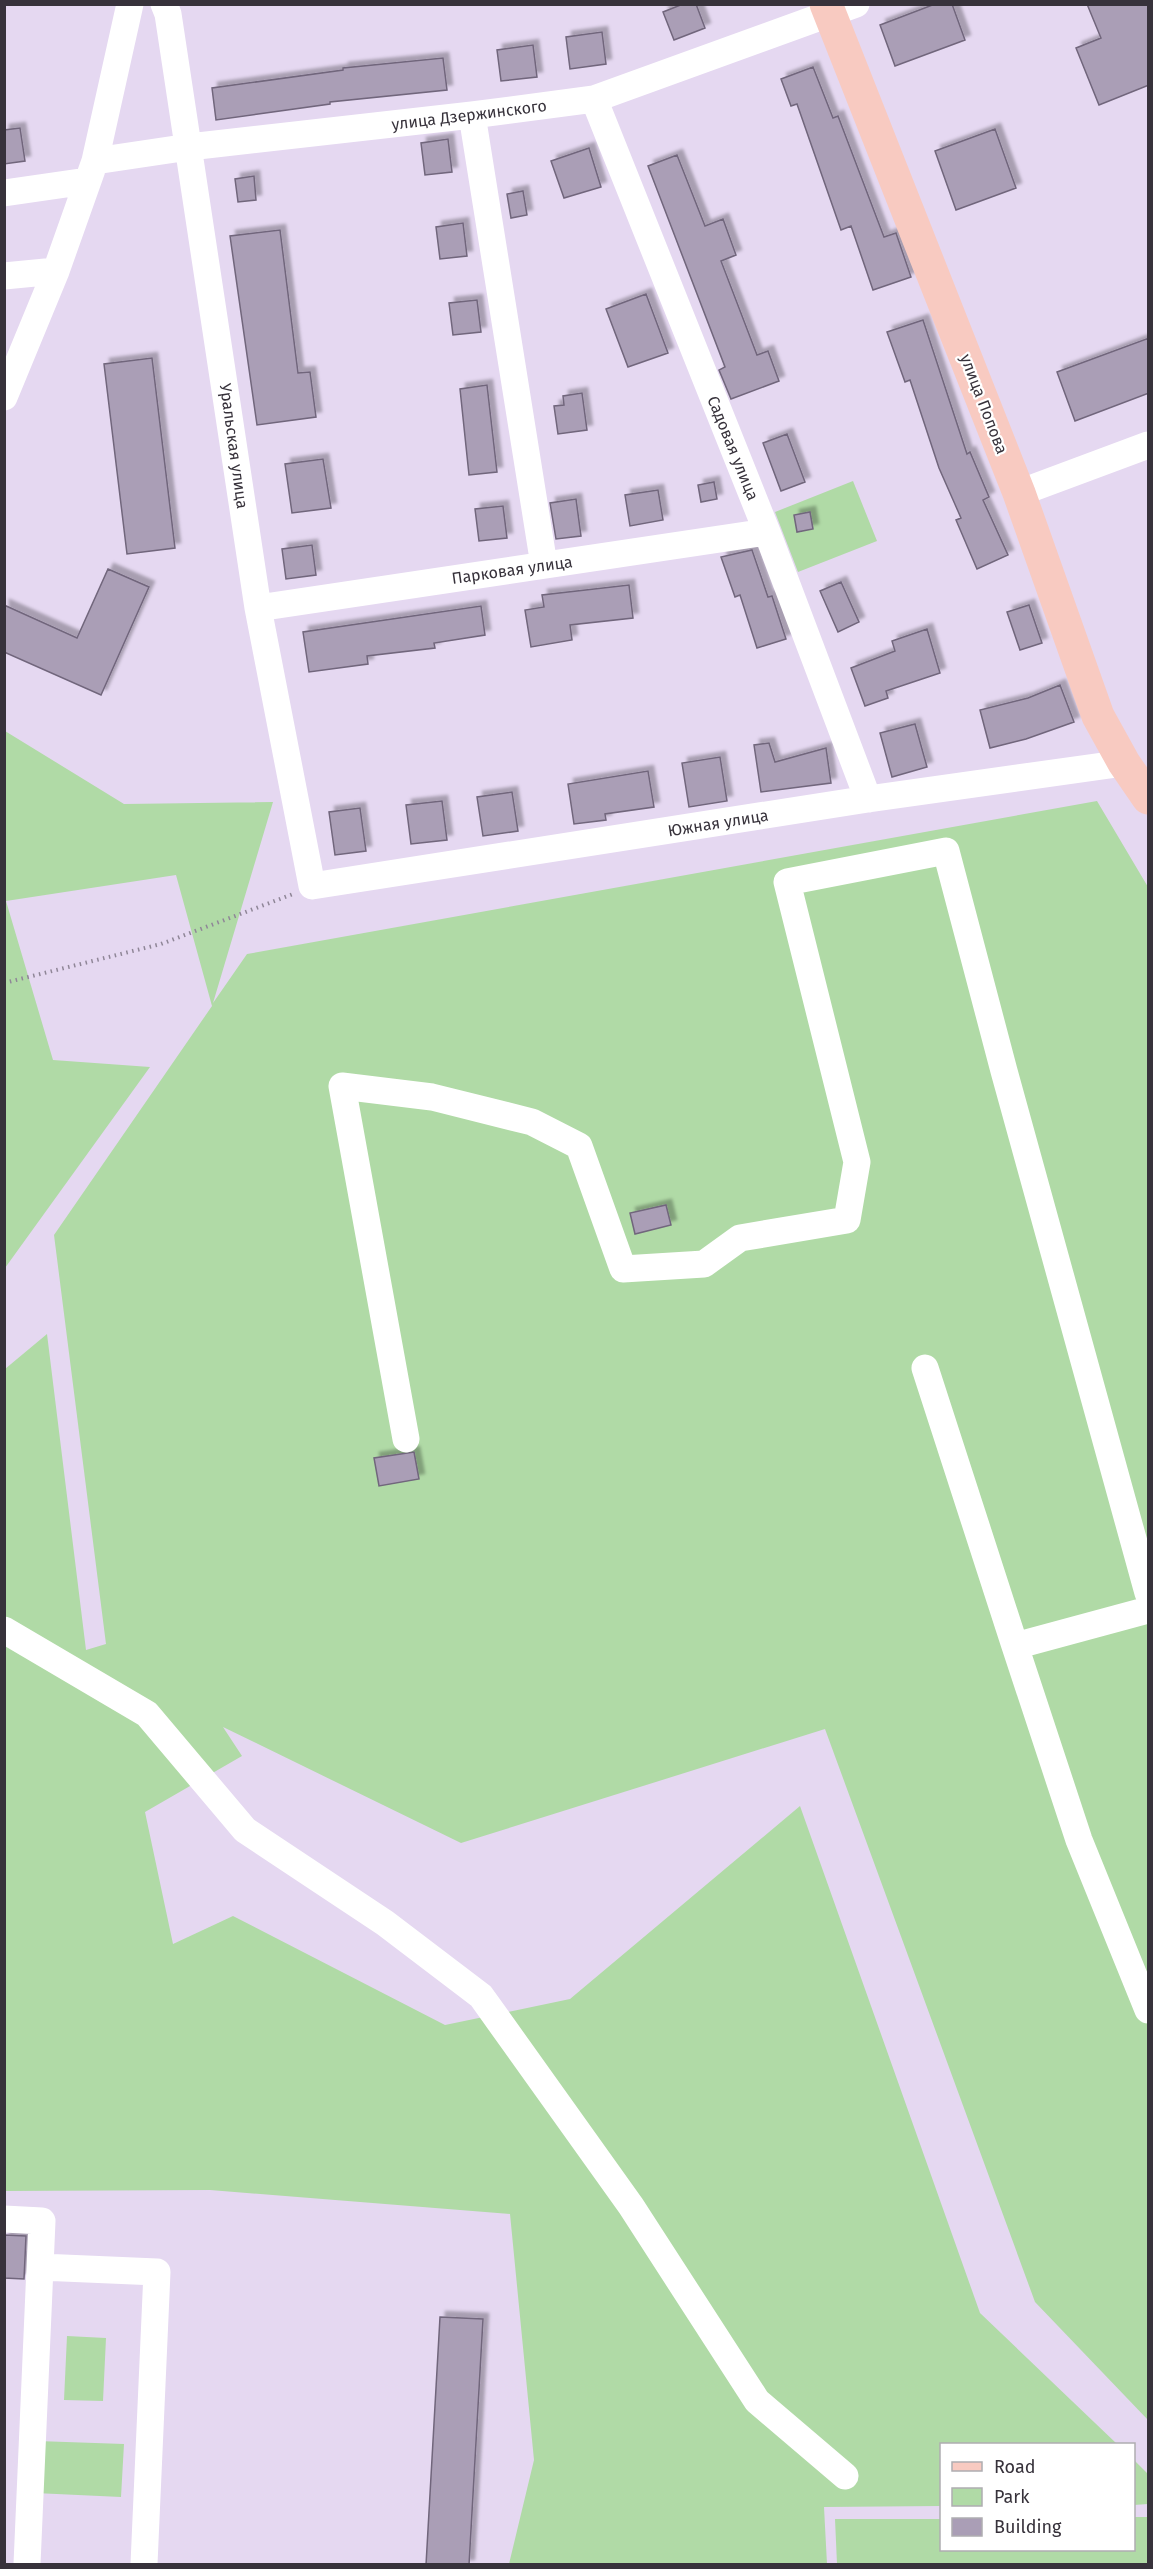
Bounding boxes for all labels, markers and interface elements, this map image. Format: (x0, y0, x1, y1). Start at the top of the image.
street label: улица Дзержинского (390, 96, 548, 134)
street label: улица Попова (956, 351, 1012, 457)
street label: Уральская улица (216, 382, 252, 510)
street label: Садовая улица (703, 393, 763, 503)
street label: Парковая улица (450, 552, 574, 588)
street label: Южная улица (666, 806, 770, 840)
legend (940, 2443, 1135, 2551)
text: Road (994, 2456, 1036, 2478)
text: Park (994, 2486, 1030, 2508)
text: Building (994, 2516, 1062, 2538)

